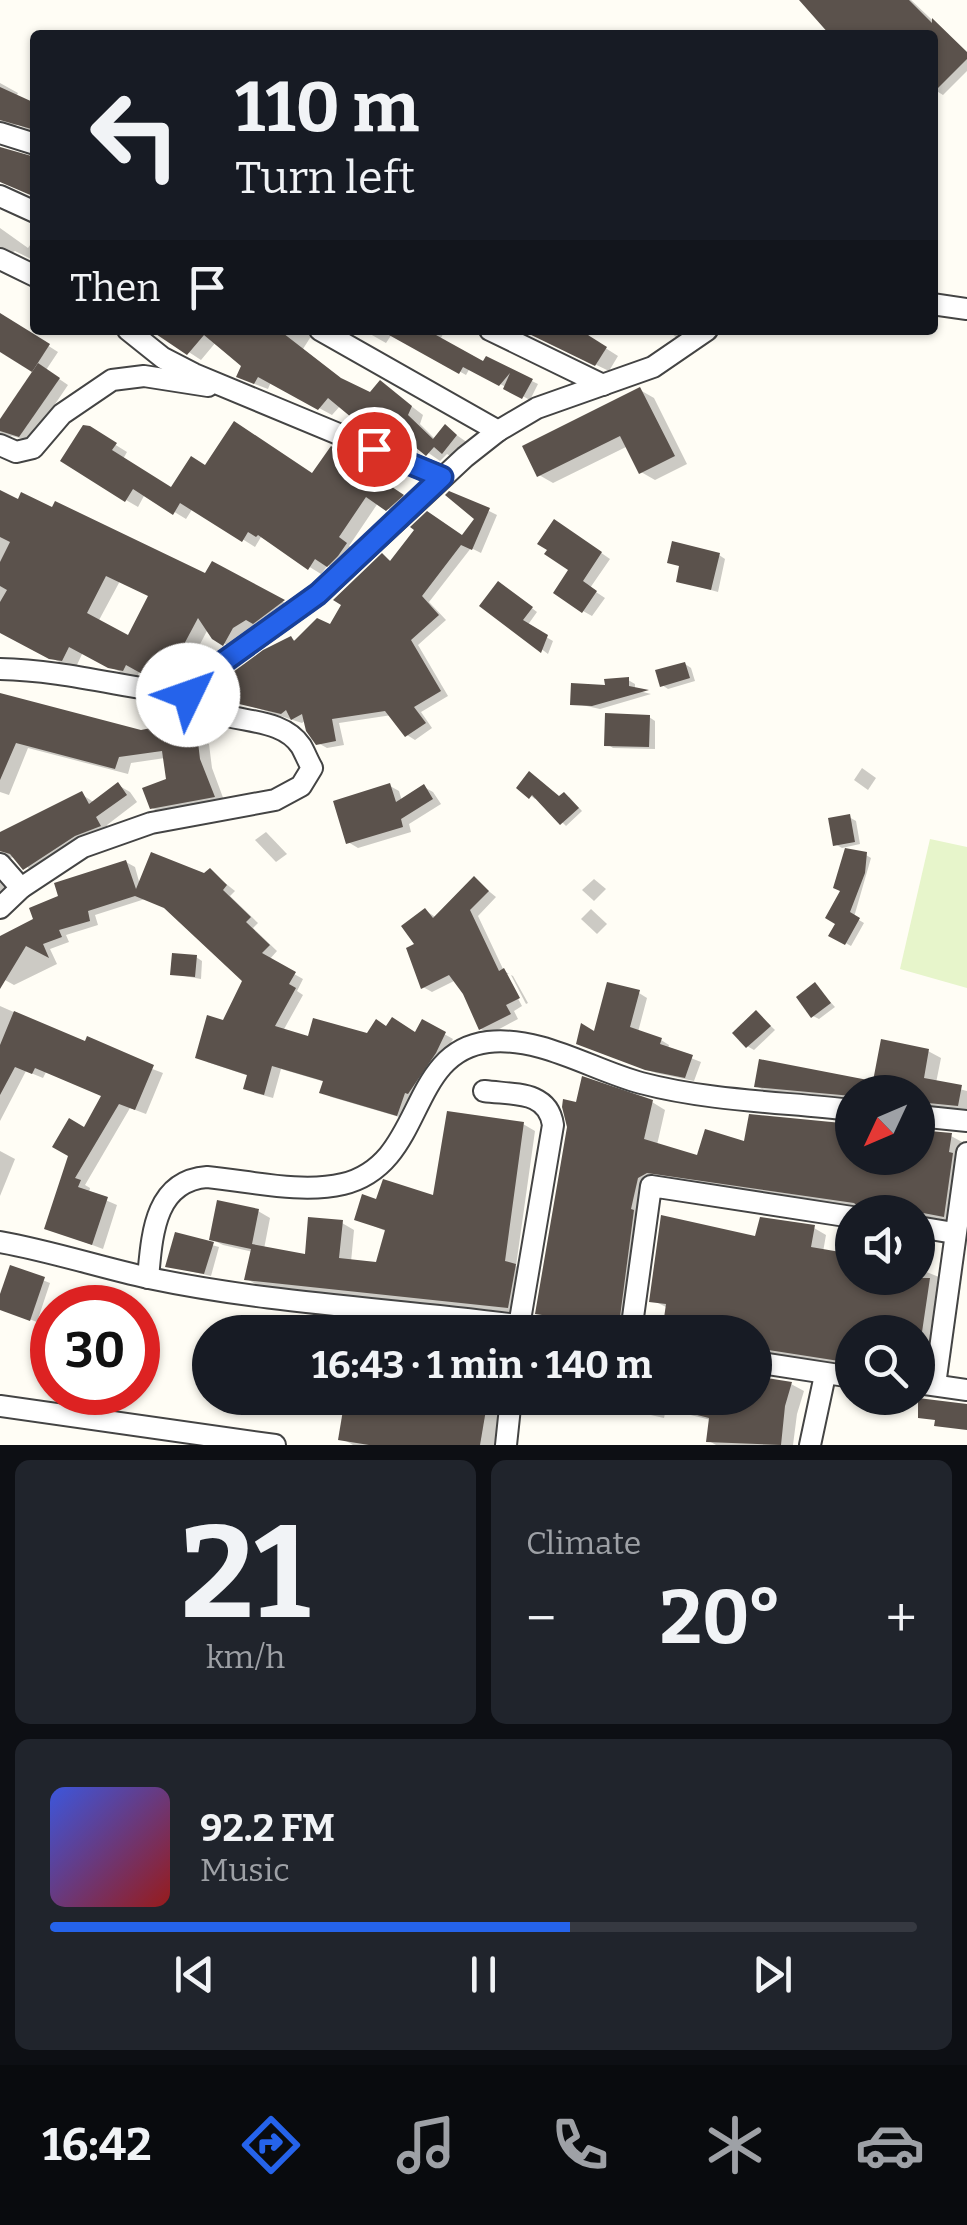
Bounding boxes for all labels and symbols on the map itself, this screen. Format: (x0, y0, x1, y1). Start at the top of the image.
pin (332, 407, 417, 492)
position arrow (136, 643, 240, 747)
north arrow (835, 1075, 935, 1175)
speed limit sign: 30 (30, 1285, 160, 1415)

